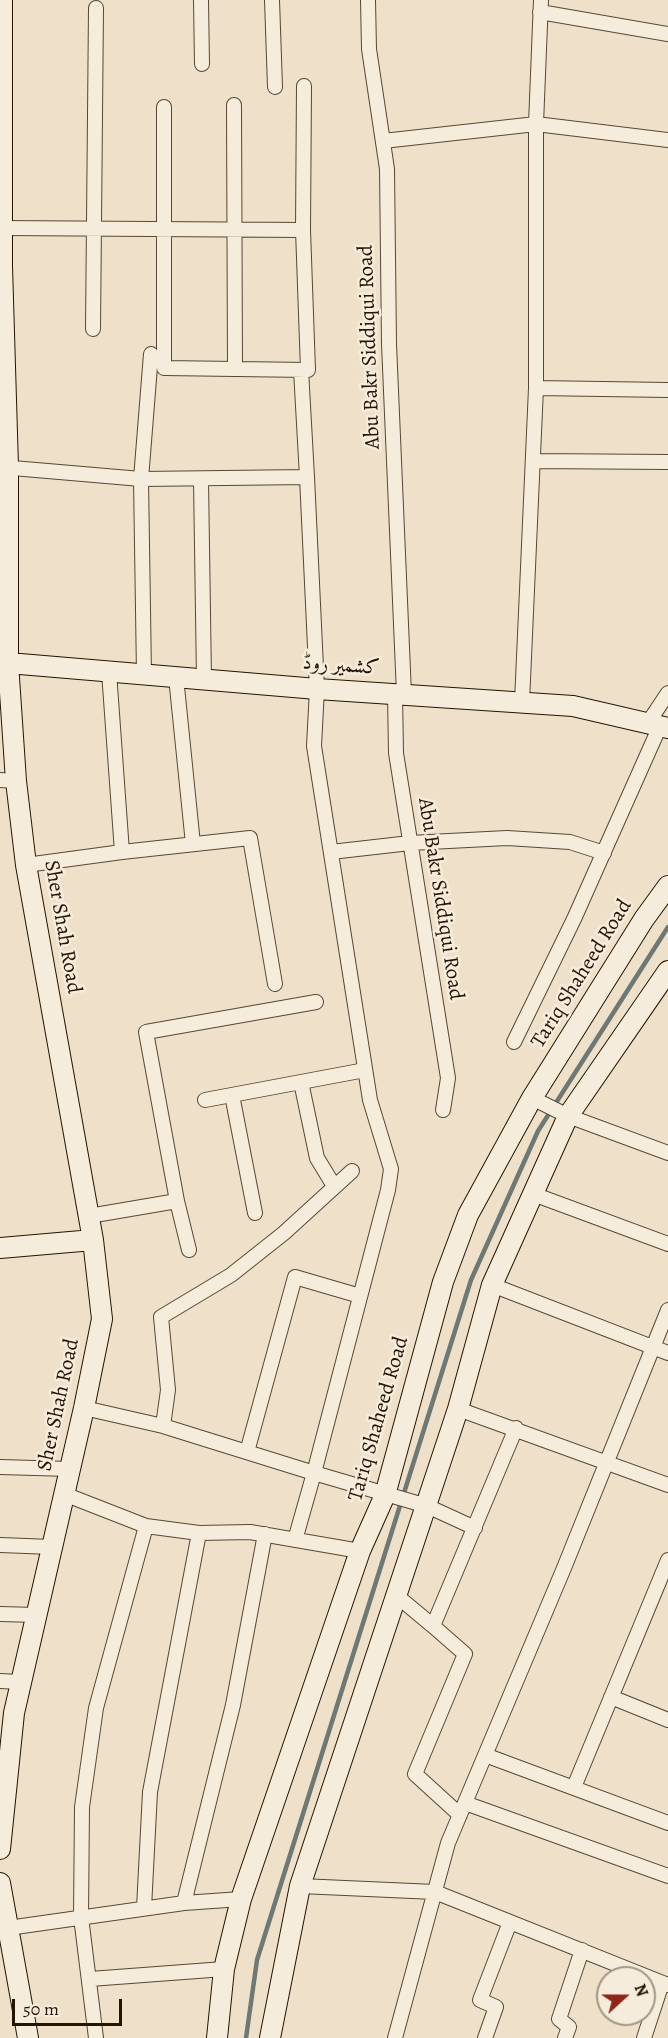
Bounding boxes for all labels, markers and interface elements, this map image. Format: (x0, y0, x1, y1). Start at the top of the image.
street label: Abu Bakr Siddiqui Road (354, 244, 386, 450)
street label: کشمیر روڈ (302, 651, 380, 681)
street label: Abu Bakr Siddiqui Road (412, 796, 468, 1002)
street label: Sher Shah Road (38, 858, 86, 996)
street label: Tariq Shaheed Road (526, 895, 638, 1053)
street label: Tariq Shaheed Road (343, 1334, 415, 1504)
street label: Sher Shah Road (33, 1336, 85, 1474)
north arrow (596, 1966, 656, 2026)
text: N (629, 1981, 653, 2000)
scale bar (15, 1987, 124, 2025)
text: 50 m (23, 1997, 59, 2021)

